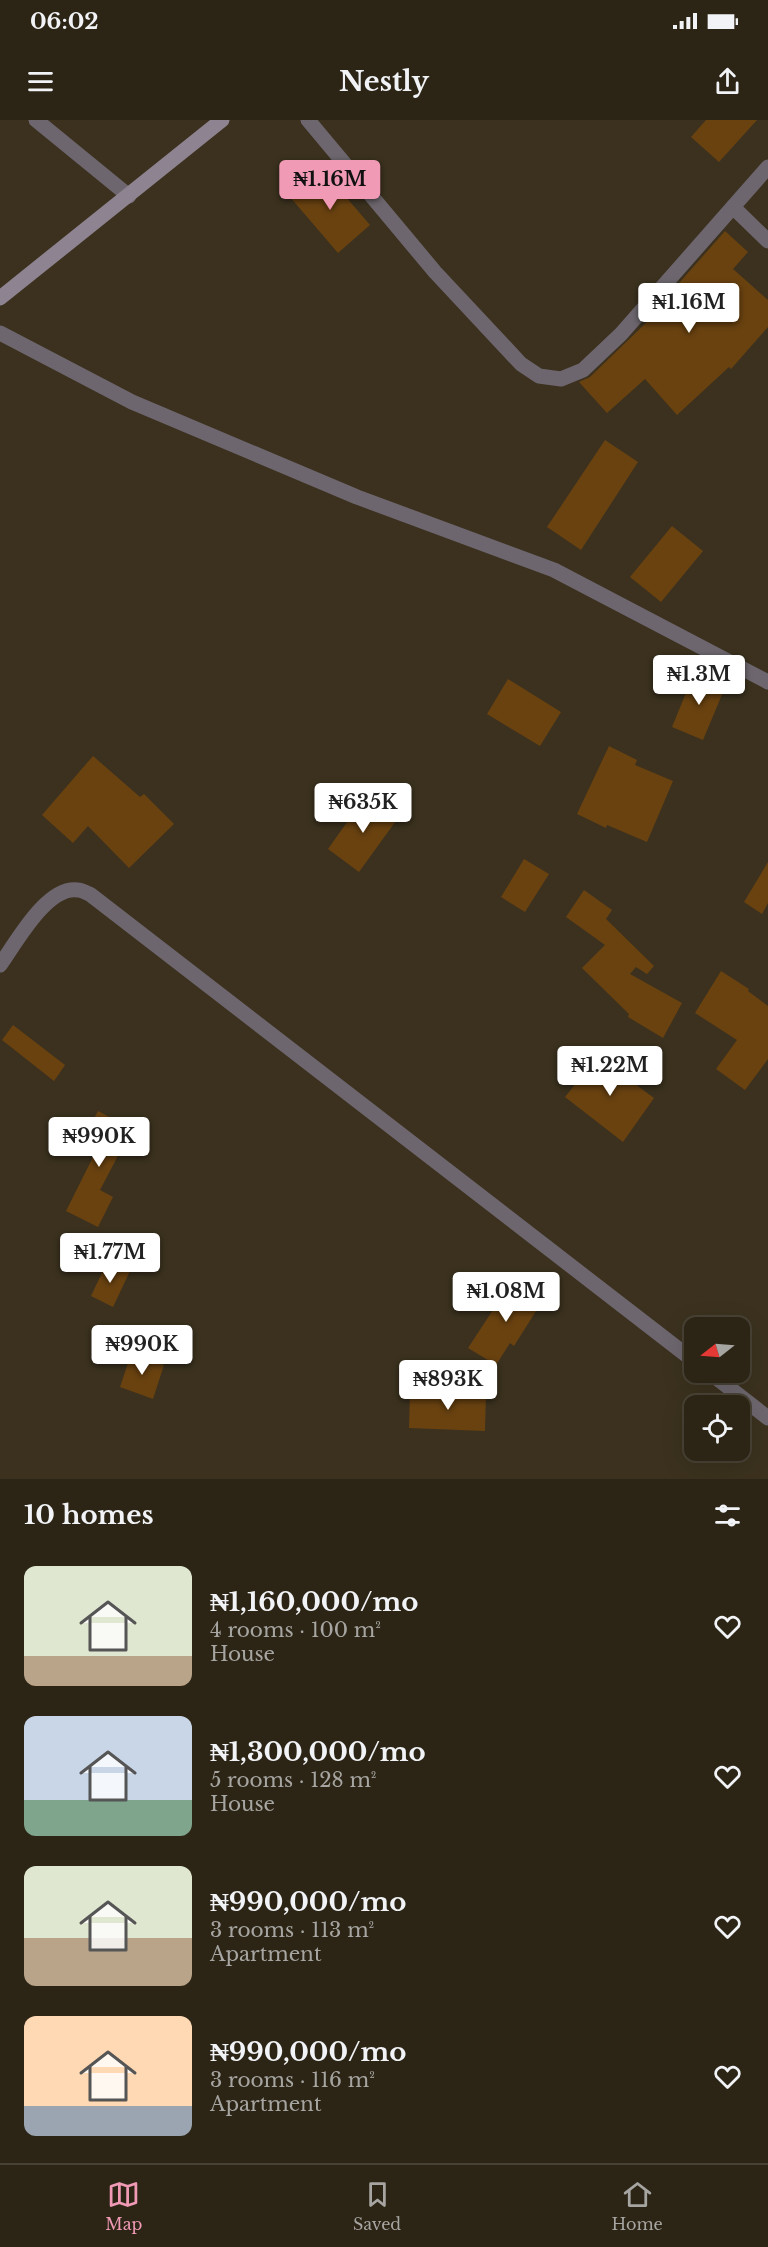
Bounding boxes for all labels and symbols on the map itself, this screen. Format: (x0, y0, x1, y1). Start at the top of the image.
pin: ₦1.16M (281, 160, 379, 211)
pin: ₦1.16M (640, 283, 738, 334)
pin: ₦1.3M (657, 655, 741, 706)
pin: ₦635K (321, 783, 405, 834)
pin: ₦1.22M (561, 1046, 659, 1097)
pin: ₦990K (57, 1117, 141, 1168)
pin: ₦1.77M (61, 1233, 159, 1284)
pin: ₦1.08M (457, 1272, 555, 1323)
north arrow (684, 1317, 750, 1383)
pin: ₦990K (100, 1325, 184, 1376)
pin: ₦893K (406, 1360, 490, 1411)

